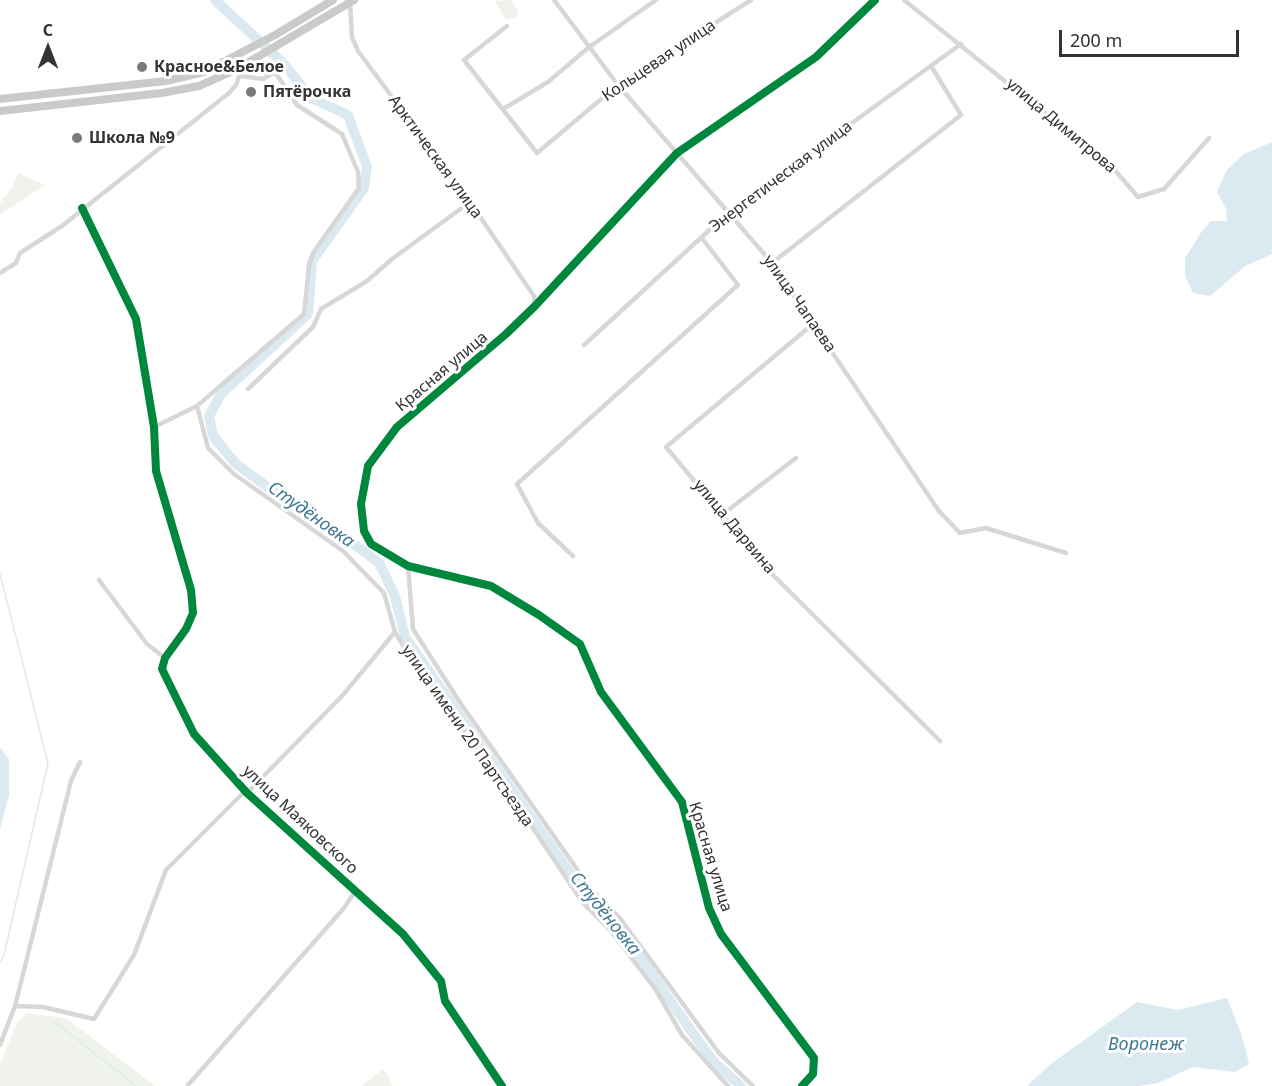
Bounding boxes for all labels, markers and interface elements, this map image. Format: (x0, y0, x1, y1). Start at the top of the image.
street label: Кольцевая улица (599, 16, 719, 106)
north arrow (18, 18, 78, 78)
scale bar (1062, 18, 1242, 56)
text: С (43, 19, 53, 41)
text: 200 m (1070, 28, 1122, 52)
place label: Красное&Белое (154, 57, 284, 77)
marker: Красное&Белое (135, 60, 149, 74)
street label: улица Димитрова (1002, 74, 1120, 178)
place label: Пятёрочка (263, 82, 351, 102)
marker: Пятёрочка (244, 85, 258, 99)
street label: Арктическая улица (384, 92, 486, 222)
street label: Энергетическая улица (706, 117, 856, 237)
place label: Школа №9 (89, 128, 175, 148)
marker: Школа №9 (70, 131, 84, 145)
street label: улица Чапаева (758, 252, 840, 356)
street label: Красная улица (392, 328, 492, 416)
street label: улица Дарвина (689, 476, 779, 578)
water label: Студёновка (264, 477, 358, 553)
street label: улица имени 20 Партсъезда (397, 641, 537, 831)
street label: улица Маяковского (238, 762, 362, 878)
street label: Красная улица (684, 800, 736, 914)
water label: Студёновка (565, 868, 645, 960)
water label: Воронеж (1108, 1034, 1184, 1056)

